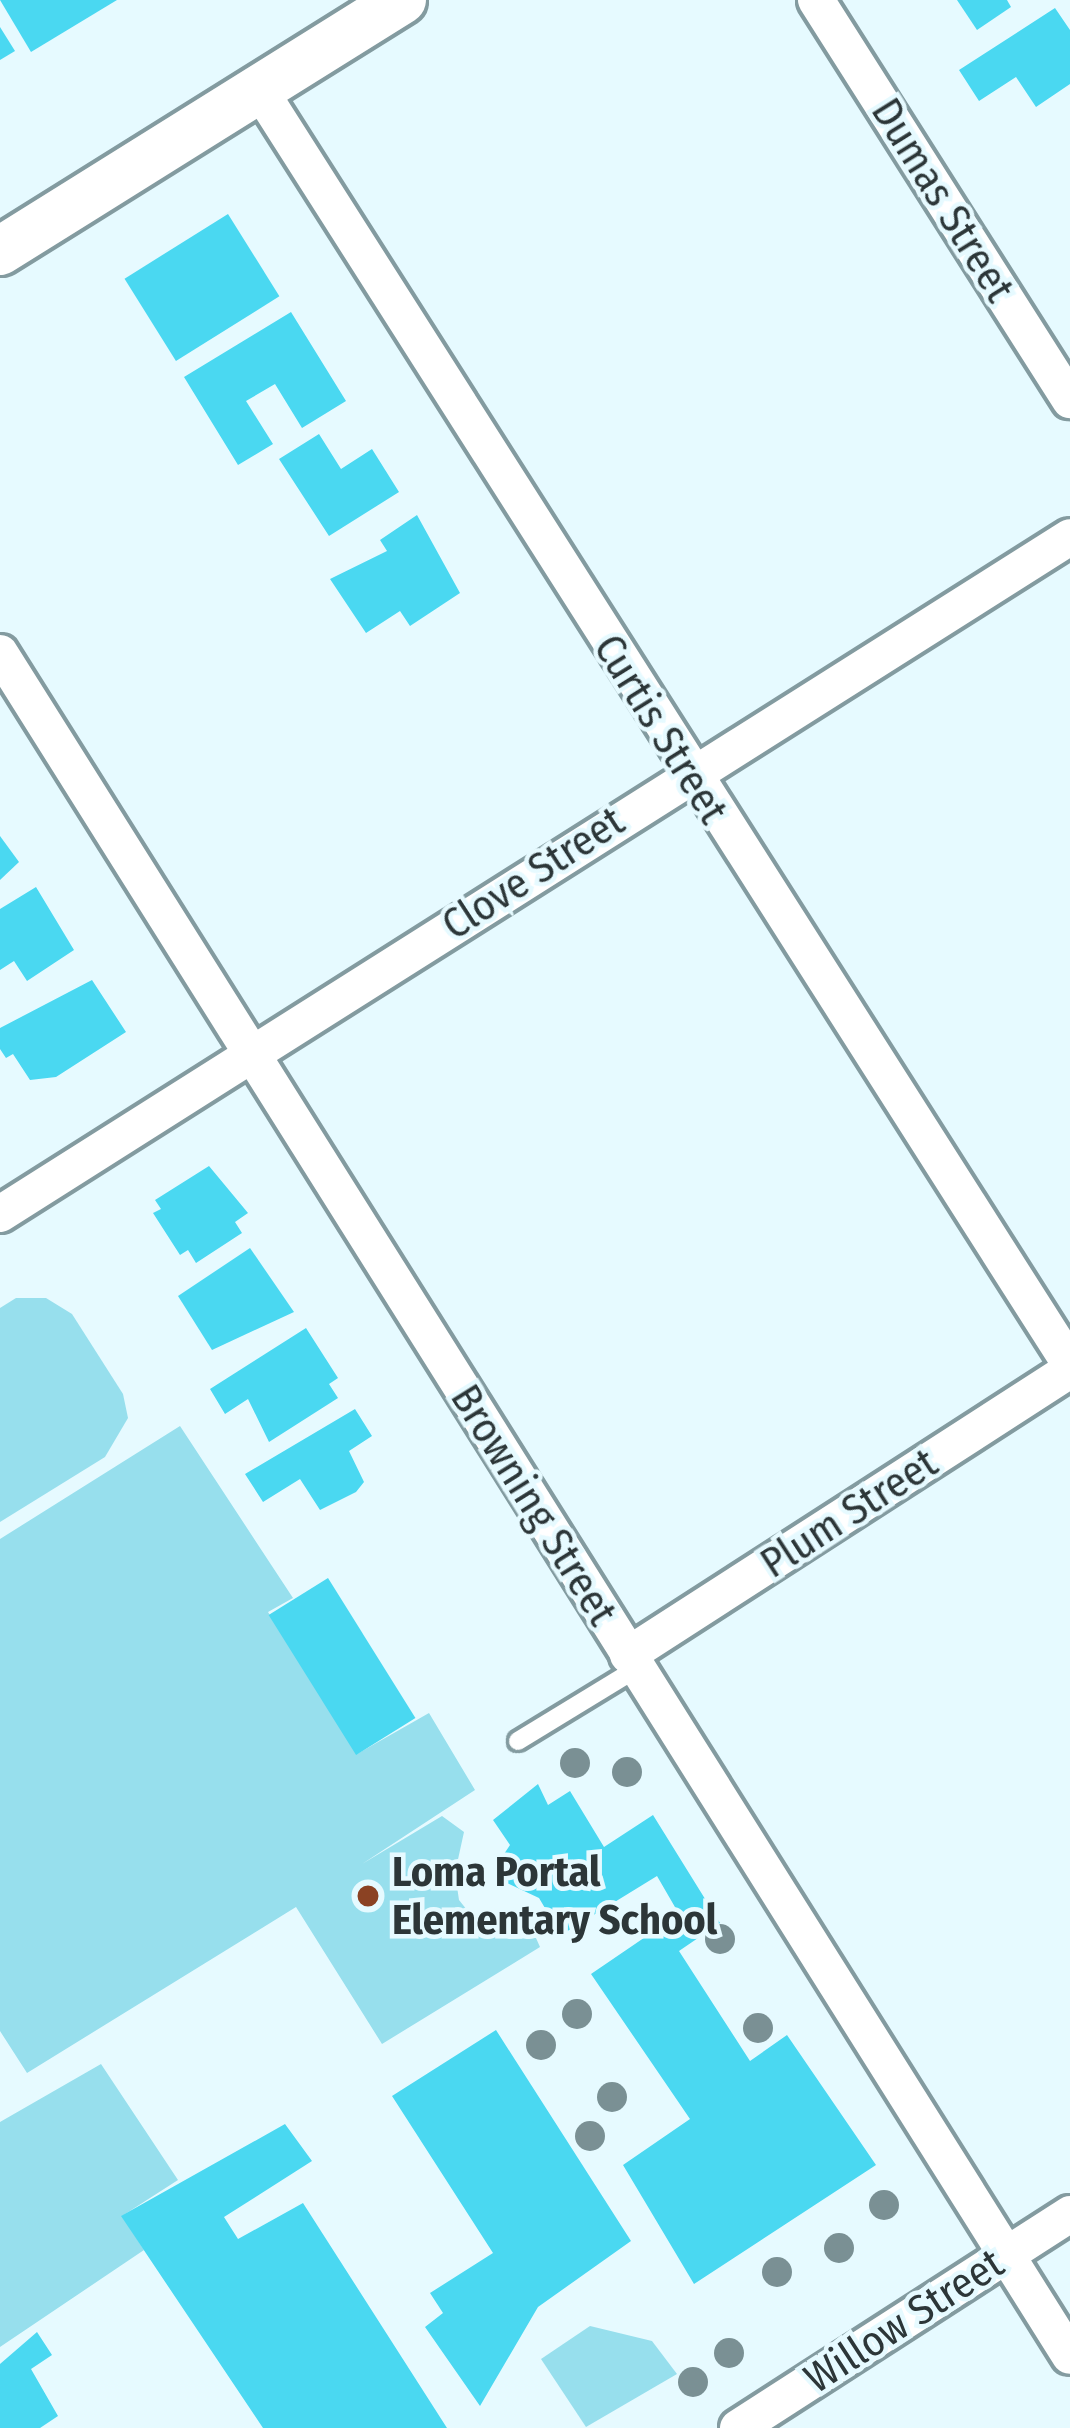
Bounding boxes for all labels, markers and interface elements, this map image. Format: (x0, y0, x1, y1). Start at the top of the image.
street label: Dumas Street (861, 89, 1025, 311)
street label: Curtis Street (583, 625, 739, 833)
street label: Clove Street (433, 796, 633, 950)
street label: Browning Street (440, 1376, 628, 1634)
street label: Plum Street (751, 1437, 947, 1589)
place label: Loma Portal Elementary School (392, 1847, 717, 1946)
marker: Loma Portal Elementary School (355, 1883, 381, 1909)
street label: Willow Street (795, 2238, 1013, 2404)

